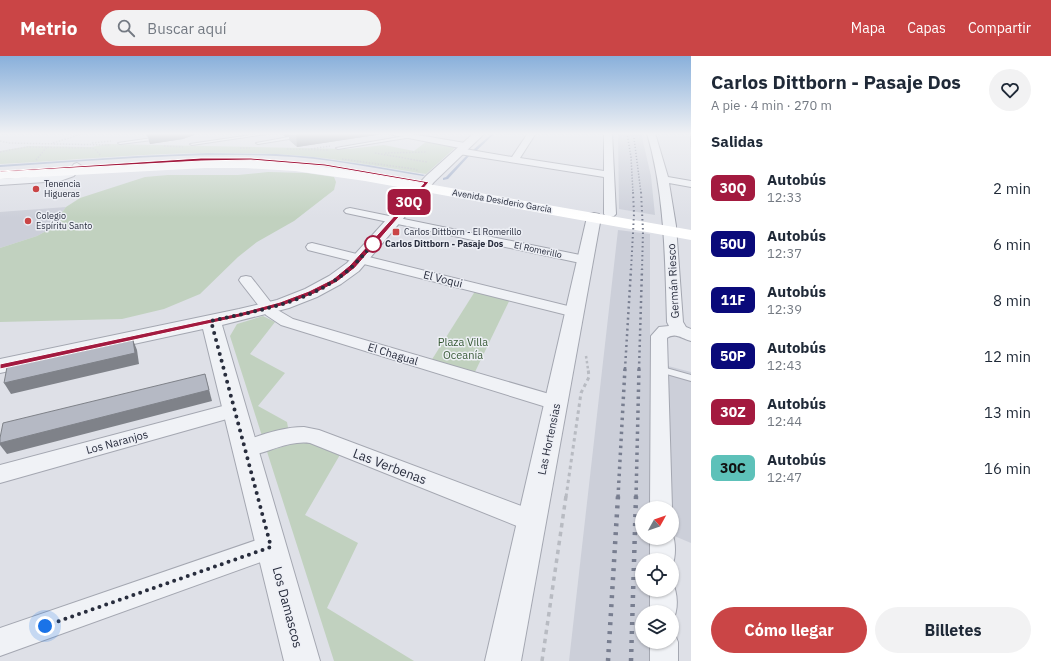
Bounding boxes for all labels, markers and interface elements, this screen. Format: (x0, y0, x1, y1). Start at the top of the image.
search box (101, 10, 381, 46)
text: Metrio (20, 16, 77, 40)
icon: search (115, 17, 137, 39)
text: Buscar aquí (147, 19, 227, 38)
text: Mapa (851, 19, 885, 37)
text: Capas (907, 19, 946, 37)
text: Compartir (968, 19, 1031, 37)
button: heart (989, 69, 1031, 111)
text: Carlos Dittborn - Pasaje Dos (711, 70, 961, 94)
text: A pie · 4 min · 270 m (711, 97, 832, 114)
text: Salidas (711, 132, 763, 151)
text: Autobús (767, 170, 826, 189)
place label: Tenencia Higueras (44, 178, 80, 199)
text: 30Q (720, 179, 746, 197)
text: 2 min (993, 179, 1031, 198)
marker: Tenencia Higueras (31, 184, 41, 194)
street label: Avenida Desiderio García (451, 186, 553, 215)
line badge: 30Q (386, 189, 432, 215)
text: 12:33 (767, 189, 802, 206)
text: 30Q (396, 193, 422, 211)
place label: Colegio Espíritu Santo (36, 210, 92, 231)
marker: Colegio Espíritu Santo (23, 216, 33, 226)
place label: Carlos Dittborn - El Romerillo (404, 226, 521, 237)
text: Autobús (767, 226, 826, 245)
marker: Carlos Dittborn - El Romerillo (391, 227, 401, 237)
marker: Carlos Dittborn - Pasaje Dos (364, 235, 382, 253)
text: 50U (720, 235, 746, 253)
text: 6 min (993, 235, 1031, 254)
place label: Carlos Dittborn - Pasaje Dos (385, 238, 504, 249)
street label: El Romerillo (513, 239, 563, 260)
street label: Germán Riesco (664, 243, 682, 319)
text: 12:37 (767, 245, 802, 262)
street label: El Voqui (422, 267, 464, 291)
text: Autobús (767, 282, 826, 301)
text: 11F (721, 291, 746, 309)
text: 8 min (993, 291, 1031, 310)
text: 12:39 (767, 301, 802, 318)
park label: Plaza Villa Oceanía (438, 335, 488, 362)
text: Autobús (767, 338, 826, 357)
street label: El Chagual (366, 340, 420, 368)
text: 50P (720, 347, 746, 365)
text: 12 min (984, 347, 1031, 366)
text: 12:43 (767, 357, 802, 374)
text: Autobús (767, 394, 826, 413)
street label: Las Hortensias (535, 402, 563, 476)
text: 30Z (720, 403, 746, 421)
text: 13 min (984, 403, 1031, 422)
text: 12:44 (767, 413, 802, 430)
street label: Los Naranjos (84, 427, 150, 457)
street label: Las Verbenas (351, 445, 429, 488)
text: Autobús (767, 450, 826, 469)
text: 30C (720, 459, 746, 477)
text: 16 min (984, 459, 1031, 478)
text: 12:47 (767, 469, 802, 486)
north arrow (635, 501, 679, 545)
map controls (635, 501, 679, 649)
button: locate (635, 553, 679, 597)
street label: Los Damascos (269, 565, 307, 650)
button: layers (635, 605, 679, 649)
button: Cómo llegar (711, 607, 867, 653)
button: Billetes (875, 607, 1031, 653)
your location (35, 616, 55, 636)

